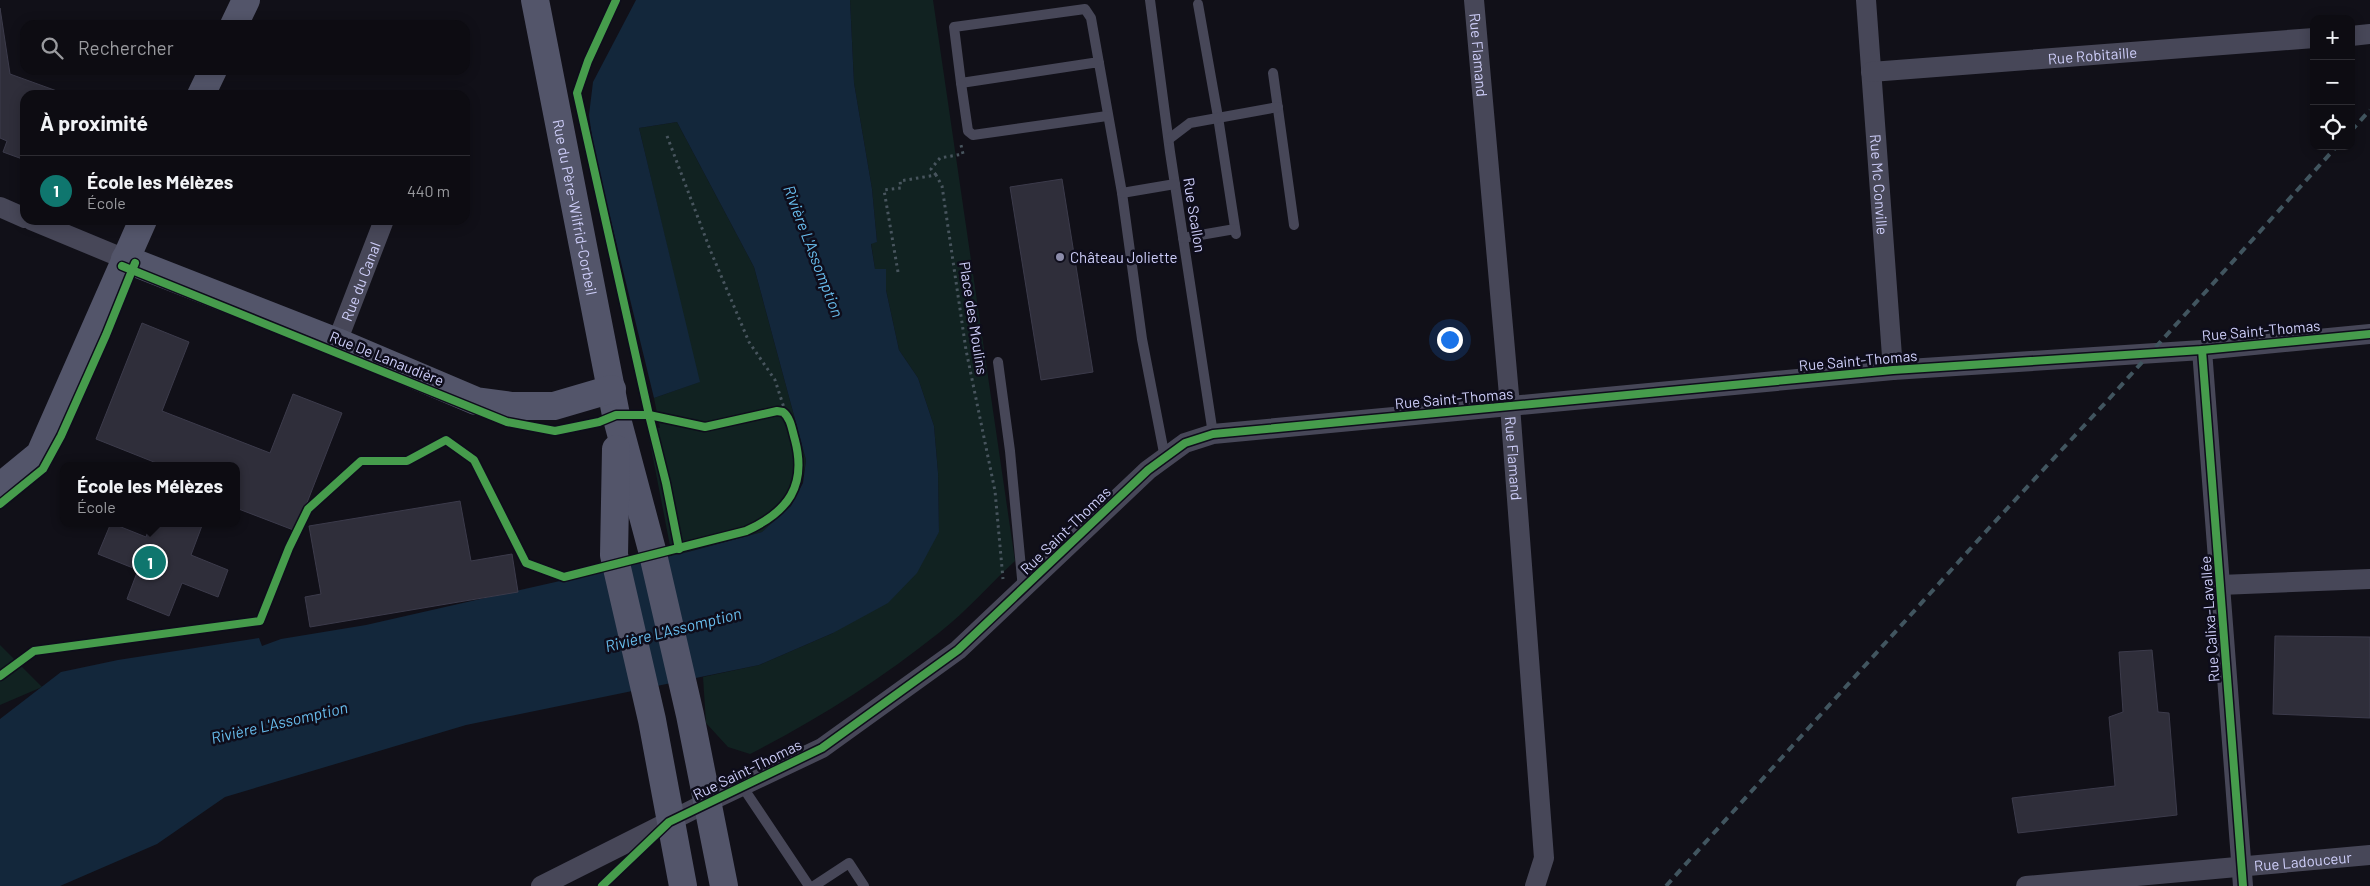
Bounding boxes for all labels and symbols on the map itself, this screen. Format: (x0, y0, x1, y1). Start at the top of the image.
street label: Rue Flamand (1466, 12, 1492, 98)
street label: Rue Robitaille (2047, 43, 2138, 67)
street label: Rue du Père-Wilfrid-Corbeil (549, 118, 601, 297)
street label: Rue Mc Conville (1867, 134, 1892, 235)
street label: Rue Scallon (1180, 176, 1210, 254)
water label: Rivière L'Assomption (780, 182, 848, 320)
street label: Rue du Canal (337, 239, 384, 324)
place label: Château Joliette (1070, 248, 1177, 266)
marker: Château Joliette (1054, 251, 1066, 263)
street label: Place des Moulins (956, 260, 992, 376)
street label: Rue Saint-Thomas (2201, 316, 2321, 344)
street label: Rue De Lanaudière (327, 327, 447, 389)
your location (1437, 327, 1463, 353)
street label: Rue Saint-Thomas (1798, 346, 1918, 374)
street label: Rue Saint-Thomas (1394, 384, 1514, 412)
street label: Rue Flamand (1502, 416, 1526, 501)
street label: Rue Saint-Thomas (1016, 482, 1114, 578)
pin: 1 (134, 543, 166, 581)
street label: Rue Calixa-Lavallée (2196, 555, 2222, 683)
water label: Rivière L'Assomption (603, 603, 743, 655)
water label: Rivière L'Assomption (209, 697, 349, 747)
street label: Rue Saint-Thomas (690, 735, 804, 803)
street label: Rue Ladouceur (2253, 848, 2353, 874)

